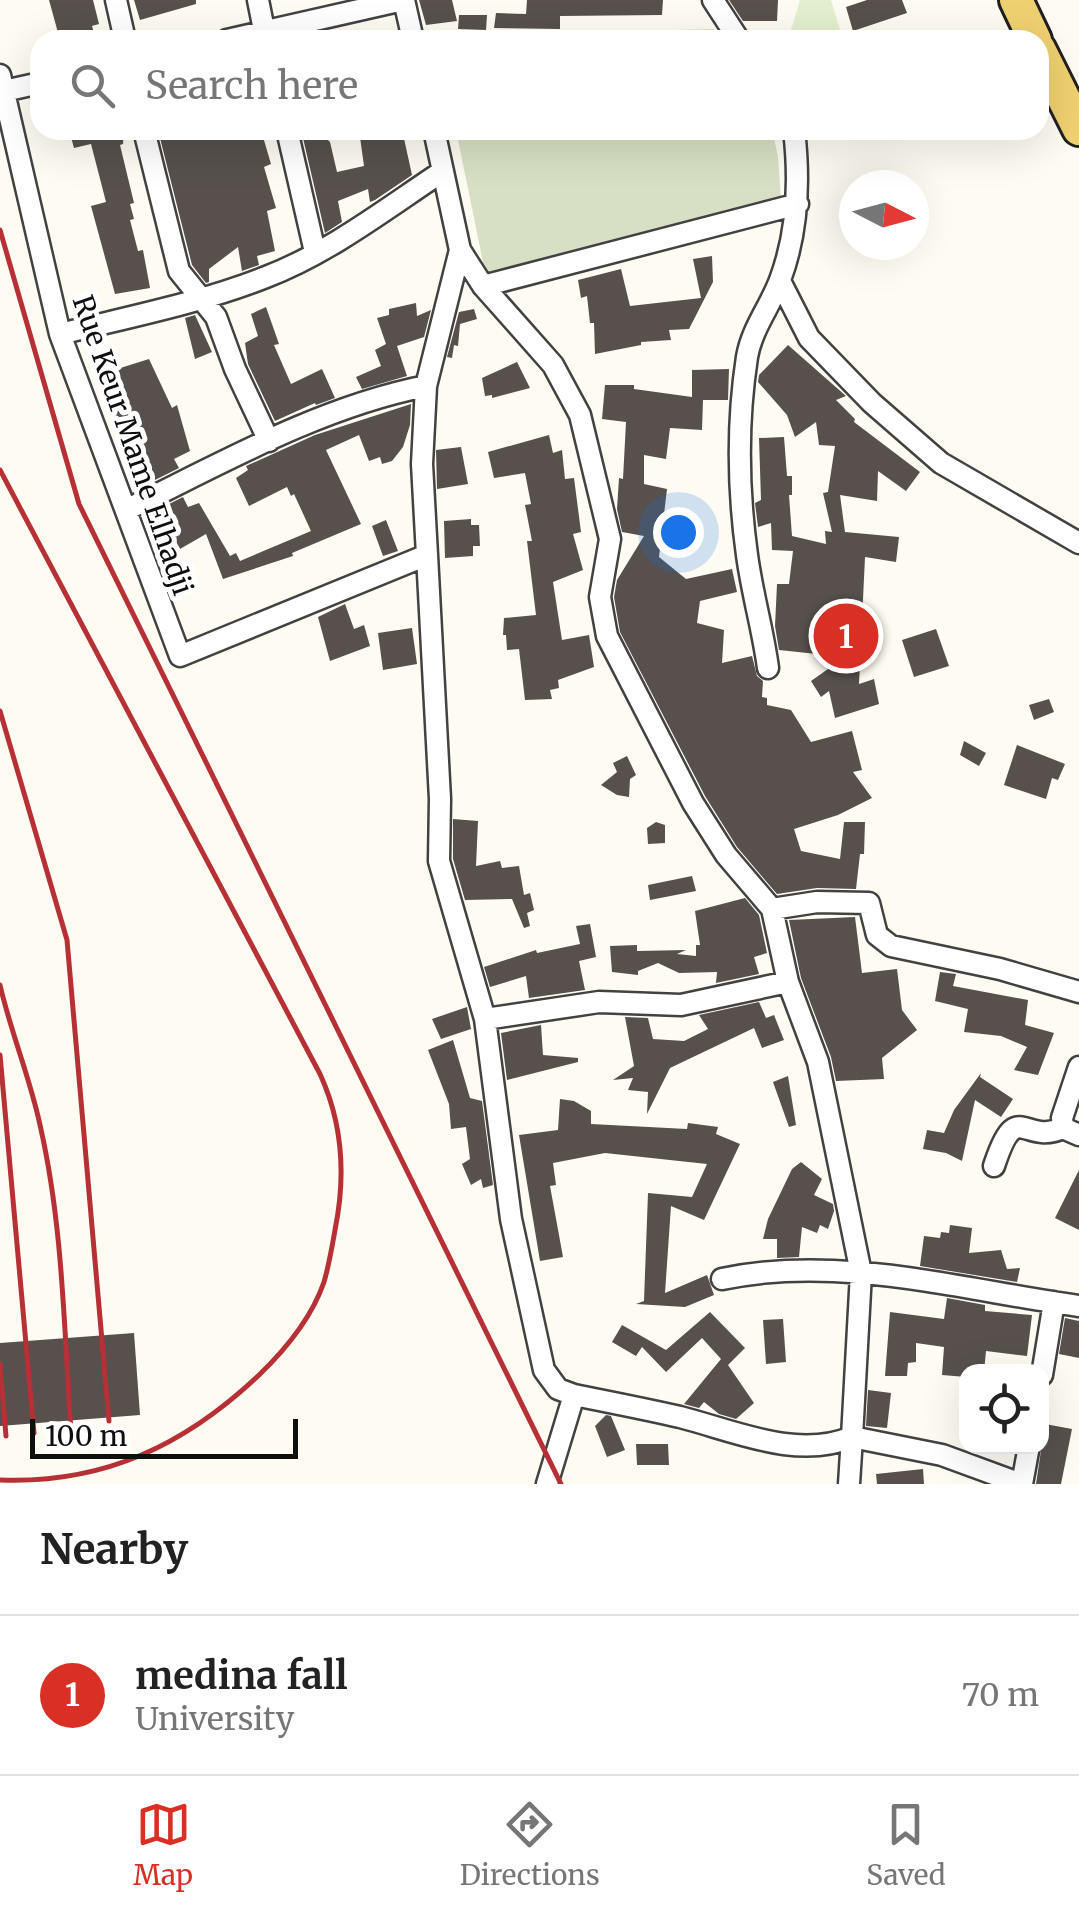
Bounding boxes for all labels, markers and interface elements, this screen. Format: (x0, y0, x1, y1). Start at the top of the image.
search box (30, 30, 1049, 140)
icon: search (65, 58, 120, 113)
text: Search here (145, 62, 358, 109)
north arrow (839, 170, 929, 260)
street label: Rue Keur Mame Elhadji (65, 290, 201, 600)
your location (653, 507, 704, 558)
pin: 1 (814, 598, 878, 674)
map controls (959, 1364, 1049, 1454)
button: locate (959, 1364, 1049, 1454)
scale bar (30, 1414, 298, 1458)
text: 100 m (45, 1418, 127, 1454)
text: Nearby (40, 1523, 188, 1575)
text: medina fall (135, 1652, 348, 1699)
text: 1 (65, 1675, 80, 1715)
text: 70 m (962, 1675, 1039, 1715)
text: University (135, 1699, 294, 1739)
tab: Map (133, 1797, 193, 1893)
tab: Directions (460, 1797, 600, 1893)
tab: Saved (866, 1797, 946, 1893)

